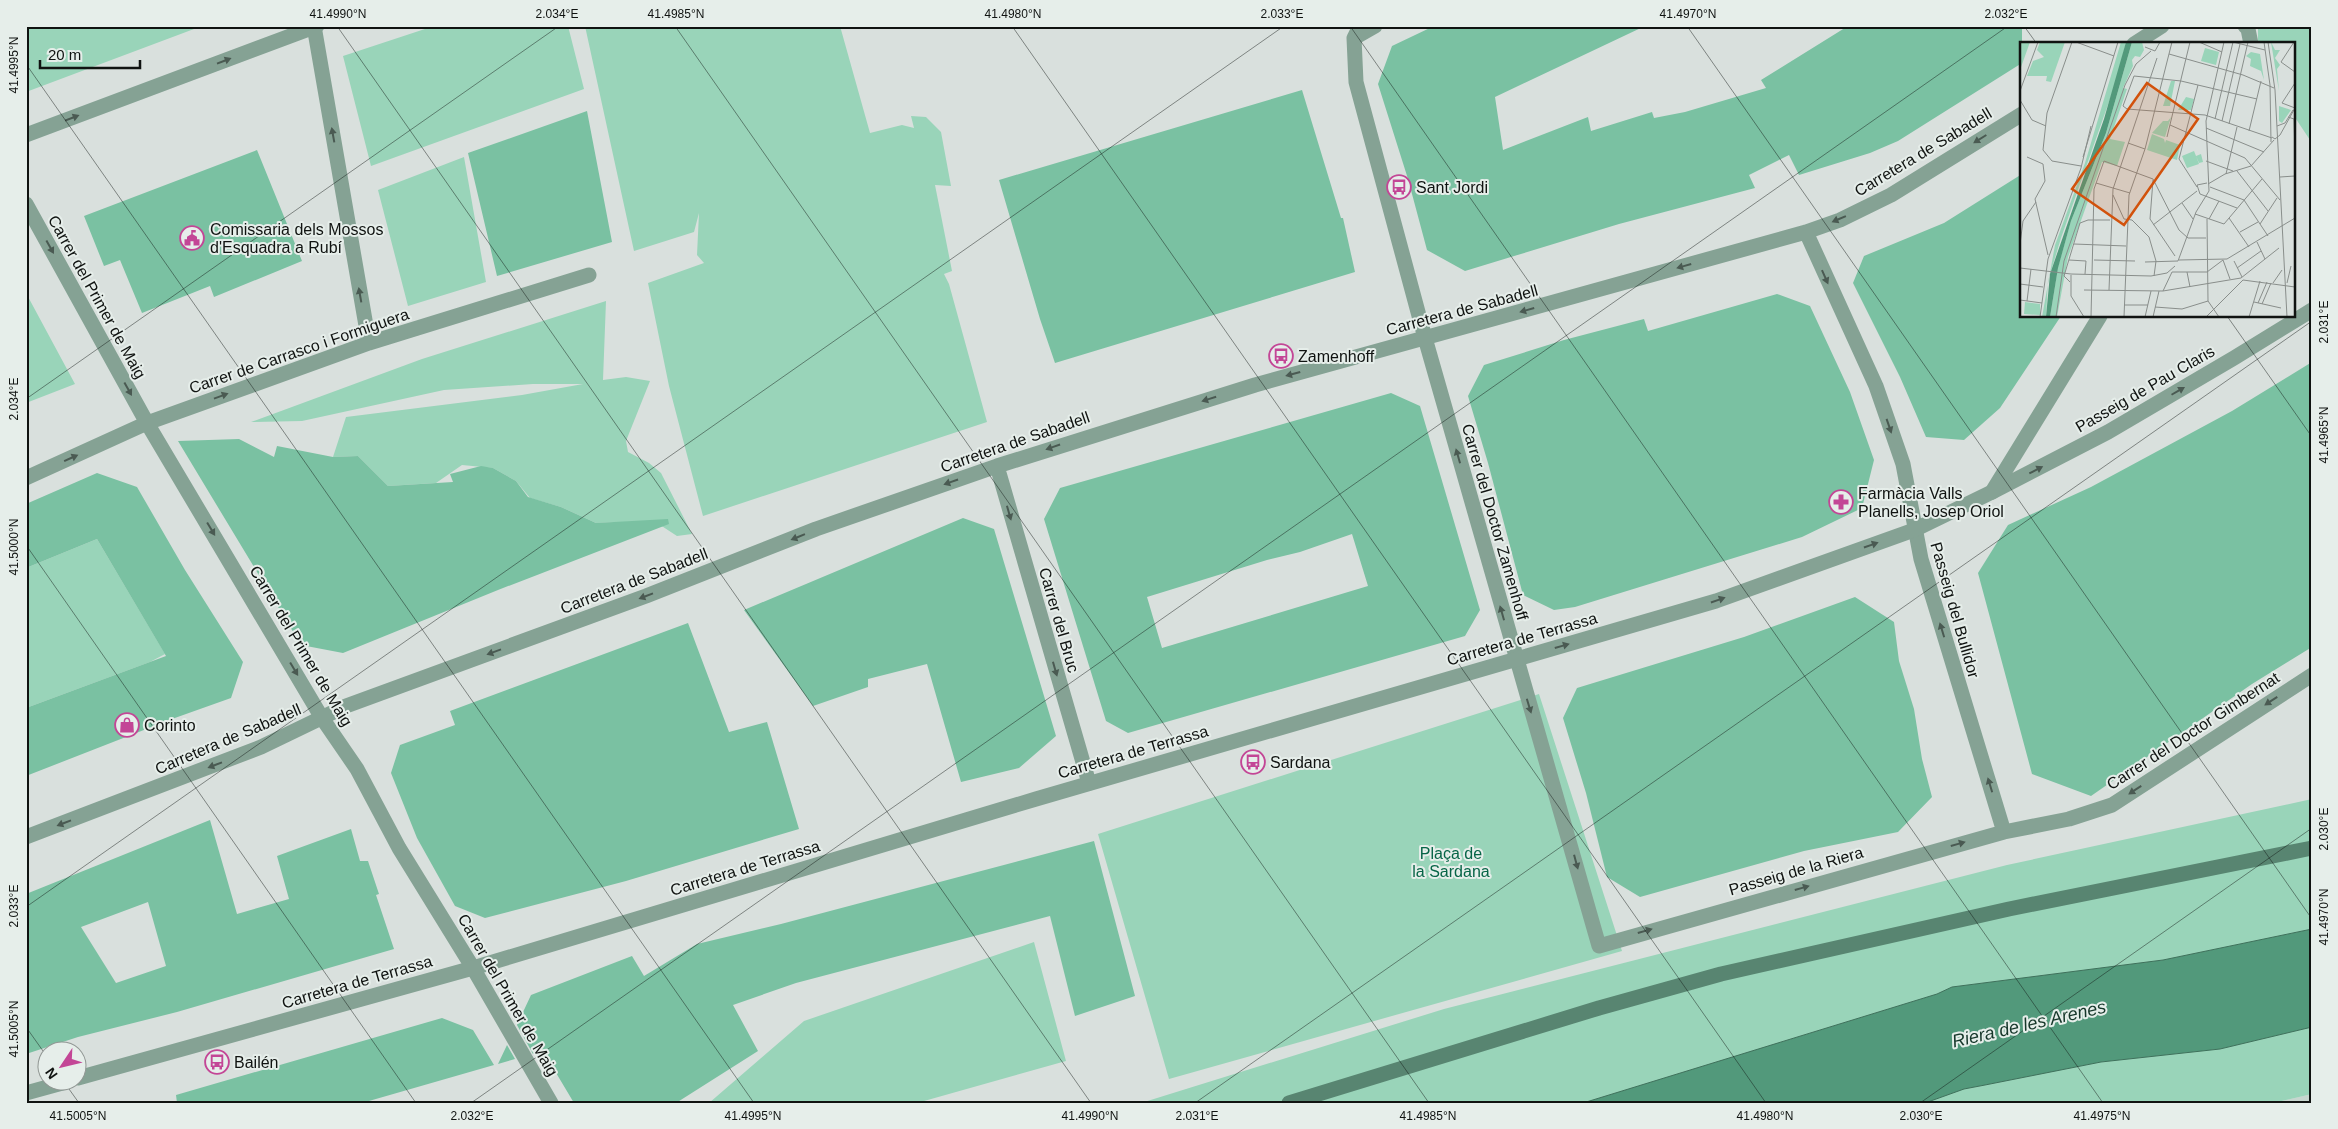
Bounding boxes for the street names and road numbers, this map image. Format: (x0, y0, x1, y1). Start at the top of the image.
street label: Carretera de Sabadell (1852, 104, 1994, 200)
street label: Carrer del Primer de Maig (45, 212, 149, 382)
street label: Carretera de Sabadell (1384, 282, 1540, 338)
street label: Carrer de Carrasco i Formiguera (187, 305, 411, 397)
street label: Passeig de Pau Claris (2073, 342, 2217, 436)
street label: Carretera de Sabadell (938, 408, 1092, 476)
street label: Carrer del Doctor Zamenhoff (1459, 422, 1531, 623)
street label: Passeig del Bullidor (1927, 540, 1983, 681)
street label: Carretera de Sabadell (558, 545, 710, 617)
street label: Carrer del Primer de Maig (246, 563, 356, 729)
street label: Carrer del Bruc (1036, 566, 1082, 674)
street label: Carretera de Terrassa (1445, 609, 1599, 669)
street label: Carrer del Doctor Gimbernat (2104, 669, 2283, 793)
street label: Carretera de Sabadell (153, 701, 303, 777)
street label: Carretera de Terrassa (1056, 722, 1210, 782)
street label: Carretera de Terrassa (668, 837, 822, 899)
street label: Passeig de la Riera (1727, 844, 1865, 898)
street label: Carrer del Primer de Maig (455, 911, 561, 1079)
street label: Carretera de Terrassa (280, 952, 434, 1012)

